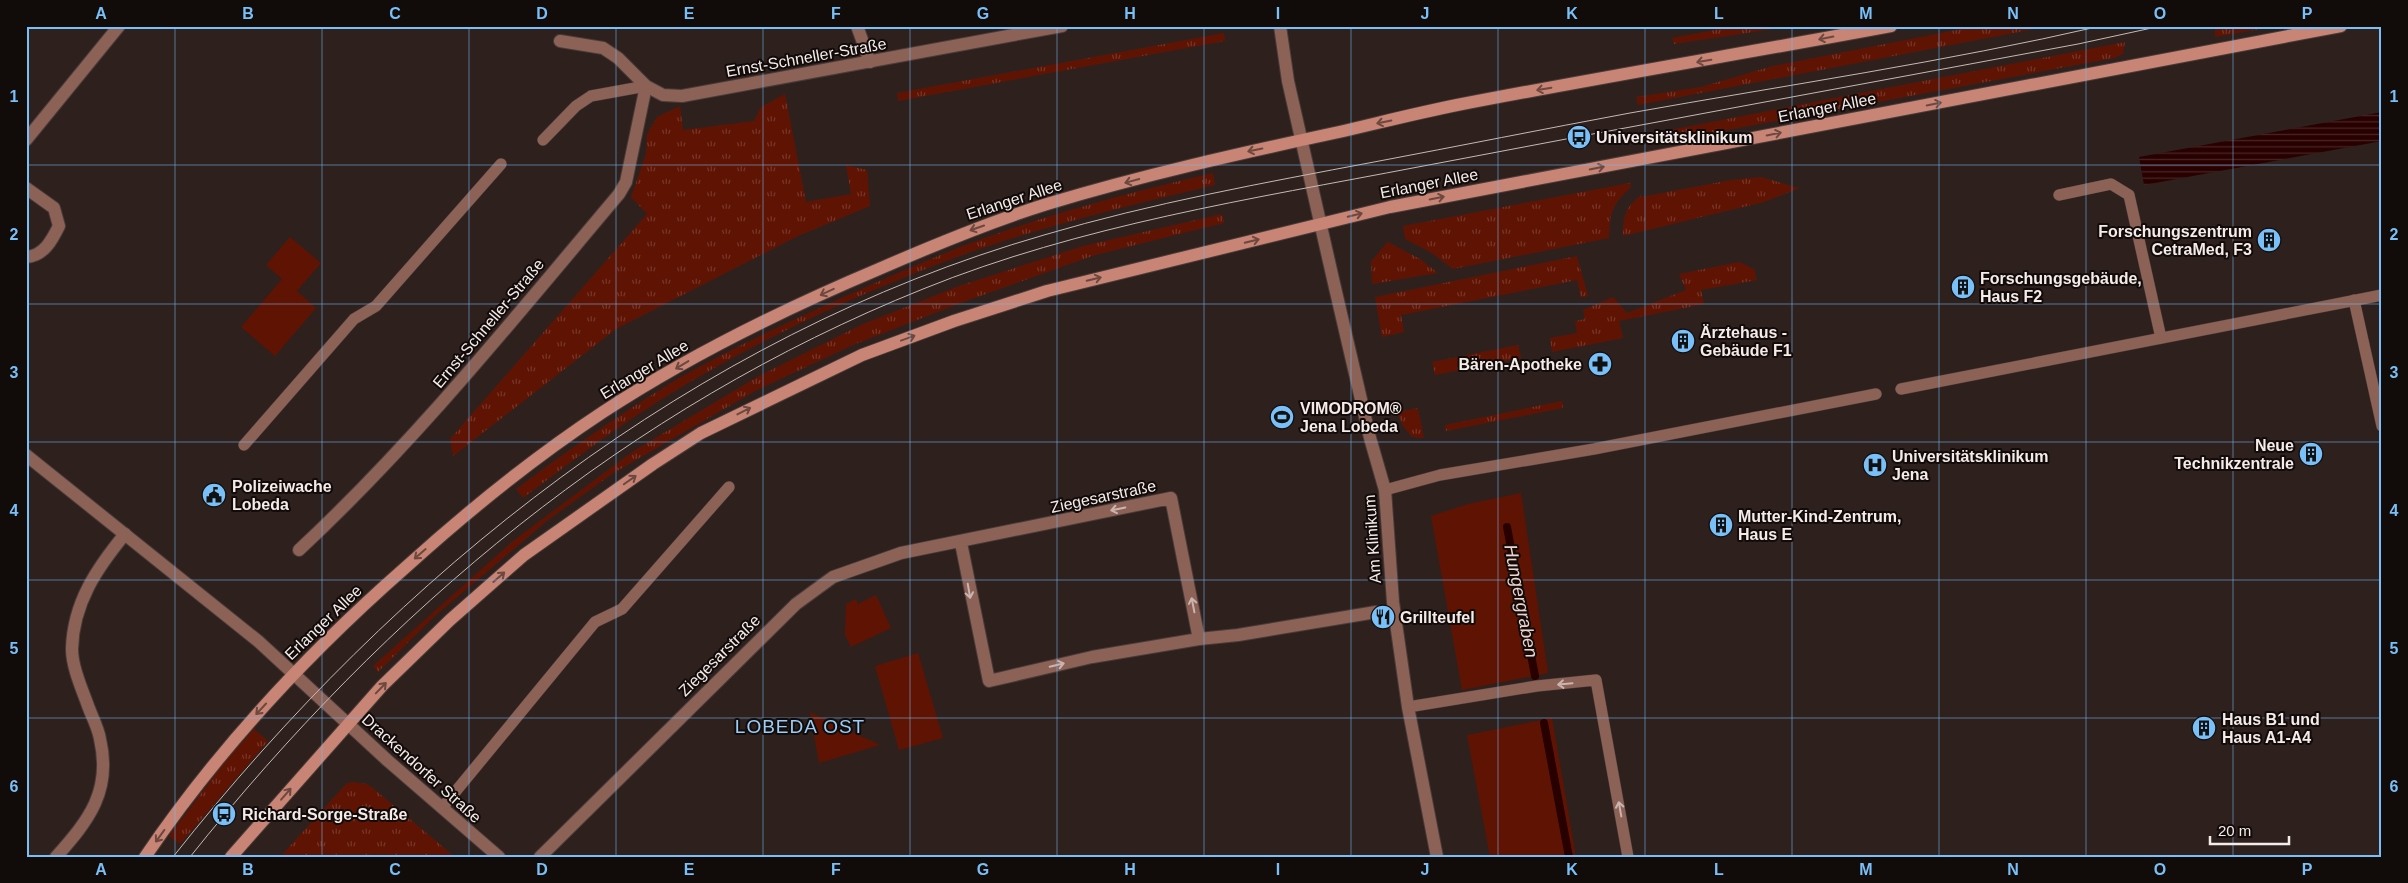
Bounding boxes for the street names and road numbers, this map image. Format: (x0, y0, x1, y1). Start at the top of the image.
street label: Ernst-Schneller-Straße (724, 35, 888, 80)
street label: Erlanger Allee (1777, 90, 1878, 125)
street label: Erlanger Allee (1379, 166, 1480, 201)
street label: Erlanger Allee (964, 176, 1064, 223)
street label: Ernst-Schneller-Straße (430, 255, 547, 391)
street label: Erlanger Allee (597, 336, 691, 402)
street label: Ziegesarstraße (1049, 477, 1158, 516)
street label: Am Klinikum (1361, 494, 1384, 584)
street label: Erlanger Allee (282, 582, 365, 663)
street label: Ziegesarstraße (675, 611, 763, 699)
street label: Drackendorfer Straße (359, 711, 485, 826)

